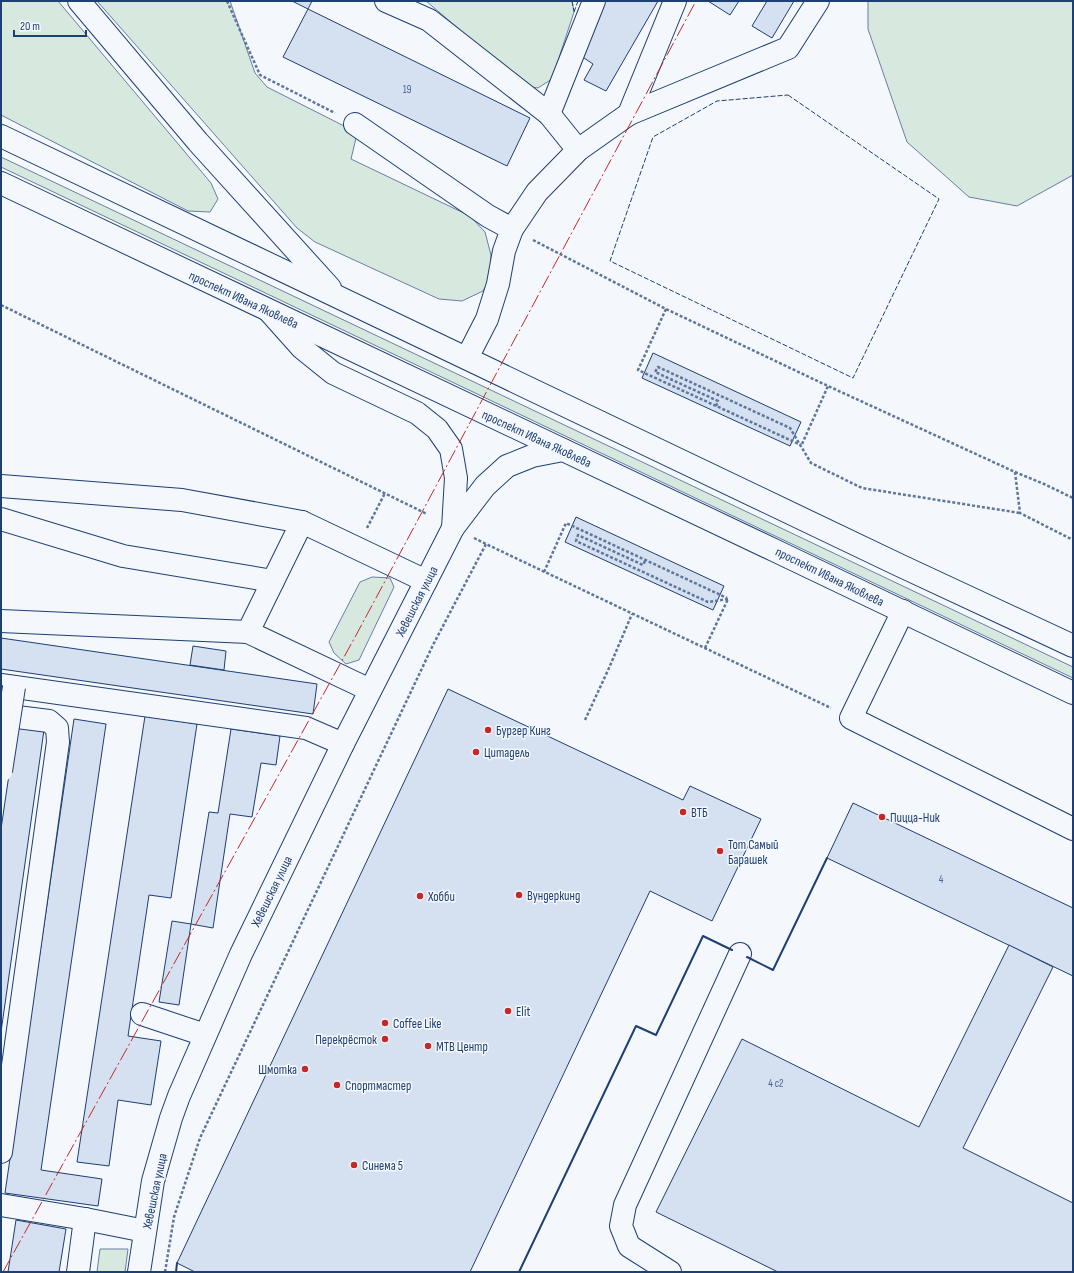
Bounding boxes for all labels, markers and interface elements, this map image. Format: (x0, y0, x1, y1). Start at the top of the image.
scale bar (14, 12, 86, 38)
text: 20 m (20, 19, 40, 34)
house number: 19 (403, 83, 411, 96)
street label: проспект Ивана Яковлева (186, 268, 301, 332)
street label: проспект Ивана Яковлева (479, 407, 594, 471)
street label: проспект Ивана Яковлева (773, 544, 886, 610)
street label: Хевешская улица (392, 564, 441, 640)
place label: Бургер Кинг (496, 723, 551, 739)
marker: Бургер Кинг (483, 725, 493, 735)
place label: Цитадель (484, 745, 530, 761)
marker: Цитадель (471, 747, 481, 757)
place label: ВТБ (691, 805, 708, 821)
marker: ВТБ (678, 807, 688, 817)
place label: Пицца-Ник (890, 810, 940, 826)
marker: Пицца-Ник (877, 812, 887, 822)
place label: Тот Самый Барашек (728, 837, 779, 868)
marker: Тот Самый Барашек (715, 846, 725, 856)
street label: Хевешская улица (247, 853, 296, 930)
house number: 4 (939, 873, 944, 886)
place label: Вундеркинд (527, 888, 580, 904)
place label: Хобби (427, 889, 455, 905)
marker: Вундеркинд (514, 890, 524, 900)
marker: Хобби (415, 891, 425, 901)
place label: Elit (516, 1004, 530, 1020)
marker: Elit (503, 1006, 513, 1016)
place label: Coffee Like (393, 1016, 441, 1032)
marker: Coffee Like (380, 1018, 390, 1028)
place label: Перекрёсток (315, 1032, 377, 1048)
marker: Перекрёсток (380, 1034, 390, 1044)
place label: МТВ Центр (436, 1039, 488, 1055)
marker: МТВ Центр (423, 1041, 433, 1051)
place label: Шмотка (258, 1062, 297, 1078)
marker: Шмотка (300, 1064, 310, 1074)
house number: 4 с2 (768, 1077, 784, 1090)
place label: Спортмастер (345, 1078, 411, 1094)
marker: Спортмастер (332, 1080, 342, 1090)
street label: Хевешская улица (139, 1152, 171, 1231)
place label: Синема 5 (362, 1158, 403, 1174)
marker: Синема 5 (349, 1160, 359, 1170)

